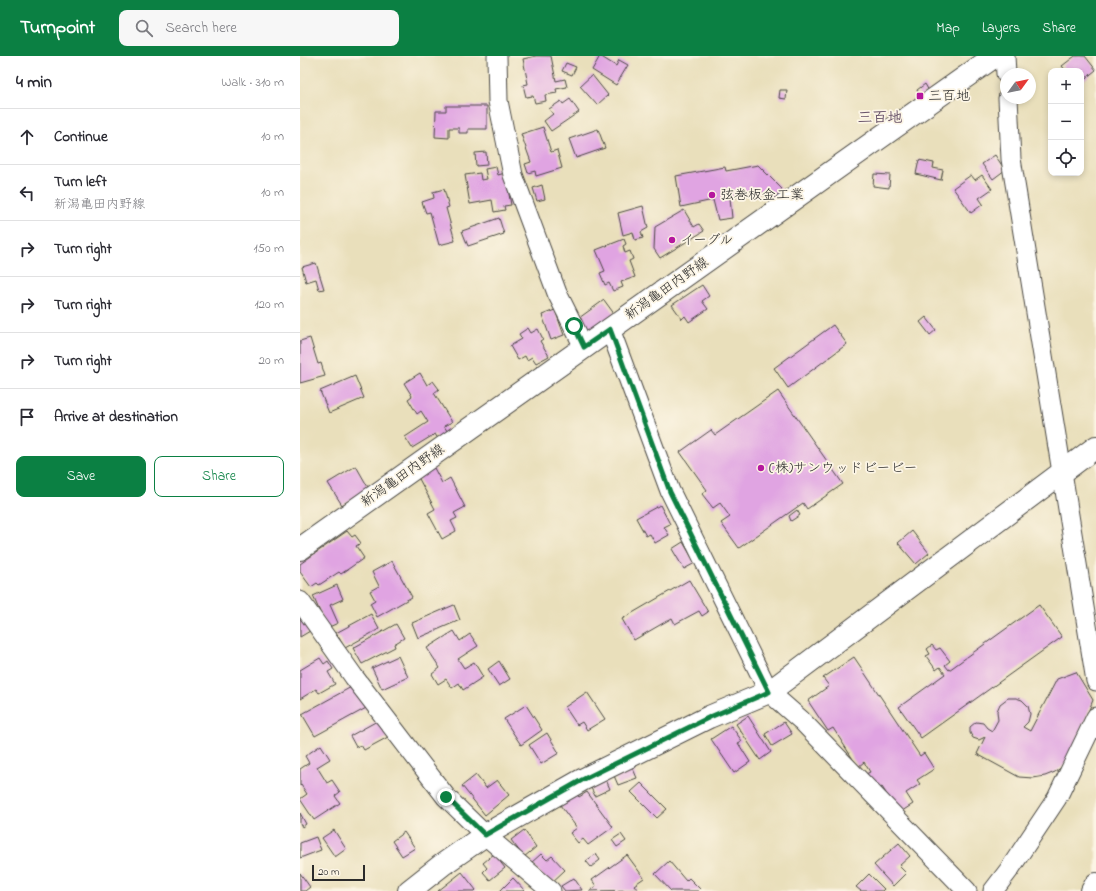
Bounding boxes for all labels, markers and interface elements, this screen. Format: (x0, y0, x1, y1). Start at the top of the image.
search box (119, 10, 399, 46)
text: Turnpoint (20, 15, 95, 42)
icon: search (133, 17, 155, 39)
text: Search here (165, 17, 237, 39)
text: Map (936, 18, 960, 39)
text: Layers (982, 18, 1020, 39)
text: Share (1042, 18, 1076, 39)
north arrow (1000, 68, 1036, 104)
map controls (1048, 68, 1084, 176)
button: + (1048, 68, 1084, 104)
text: 4 min (16, 70, 52, 95)
text: Walk · 310 m (221, 73, 284, 92)
place label: 三百地 (928, 86, 970, 107)
marker: 三百地 (915, 91, 925, 101)
button: − (1048, 104, 1084, 140)
district label: 三百地 (857, 107, 903, 129)
icon: ahead (16, 126, 38, 148)
text: Continue (54, 126, 108, 148)
text: 10 m (261, 127, 284, 146)
button: locate (1048, 140, 1084, 176)
text: Turn left (54, 171, 107, 193)
icon: left (16, 182, 38, 204)
text: 10 m (261, 183, 284, 202)
place label: 弦巻板金工業 (720, 185, 804, 206)
marker: 弦巻板金工業 (707, 190, 717, 200)
text: 新潟亀田内野線 (54, 195, 145, 214)
place label: イーグル (680, 230, 733, 251)
marker: イーグル (667, 235, 677, 245)
icon: right (16, 238, 38, 260)
text: Turn right (54, 238, 112, 260)
text: 150 m (253, 239, 284, 258)
street label: 新潟亀田内野線 (621, 252, 713, 326)
icon: right (16, 294, 38, 316)
text: Turn right (54, 294, 112, 316)
text: 120 m (254, 295, 284, 314)
route start (565, 317, 583, 335)
icon: right (16, 350, 38, 372)
text: Turn right (54, 350, 112, 372)
text: 20 m (259, 351, 284, 370)
icon: arrive (16, 406, 38, 428)
text: Arrive at destination (54, 406, 178, 428)
street label: 新潟亀田内野線 (357, 439, 449, 513)
button: Save (16, 456, 146, 497)
button: Share (154, 456, 284, 497)
place label: (株)サンウッドビービー (769, 458, 918, 479)
marker: (株)サンウッドビービー (756, 463, 766, 473)
route end (437, 788, 455, 806)
scale bar (312, 863, 365, 882)
text: 20 m (318, 864, 340, 880)

